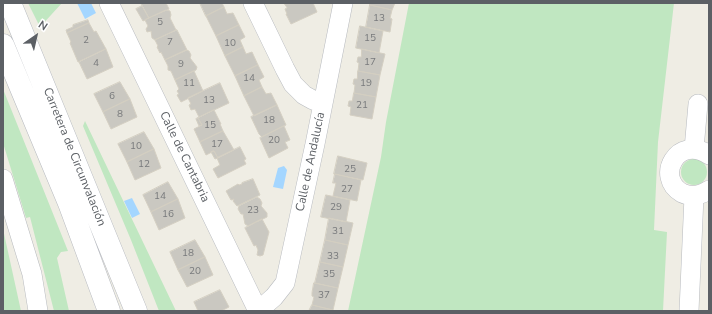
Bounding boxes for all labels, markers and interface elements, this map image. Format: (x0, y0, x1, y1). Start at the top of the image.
house number: 13 (373, 13, 385, 25)
north arrow (16, 16, 56, 56)
text: N (35, 17, 51, 34)
house number: 5 (157, 17, 163, 29)
house number: 15 (364, 33, 376, 45)
house number: 2 (83, 35, 89, 47)
house number: 7 (167, 37, 173, 49)
house number: 10 (224, 38, 236, 50)
house number: 17 (364, 57, 376, 69)
house number: 4 (93, 58, 99, 70)
house number: 9 (178, 59, 184, 71)
house number: 14 (243, 73, 255, 85)
house number: 11 (183, 78, 195, 90)
house number: 19 (360, 78, 372, 90)
street label: Carretera de Circunvalación (40, 86, 108, 228)
house number: 6 (109, 91, 115, 103)
house number: 13 (203, 95, 215, 107)
house number: 21 (356, 100, 368, 112)
house number: 8 (117, 109, 123, 121)
street label: Calle de Cantabria (156, 109, 212, 205)
street label: Calle de Andalucía (293, 111, 329, 213)
house number: 18 (263, 115, 275, 127)
house number: 15 (204, 120, 216, 132)
house number: 20 (268, 135, 280, 147)
house number: 17 (211, 139, 223, 151)
house number: 10 (130, 141, 142, 153)
house number: 12 (138, 159, 150, 171)
house number: 25 (344, 164, 356, 176)
house number: 27 (341, 184, 353, 196)
house number: 14 (154, 191, 166, 203)
house number: 29 (330, 202, 342, 214)
house number: 23 (247, 205, 259, 217)
house number: 16 (162, 209, 174, 221)
house number: 31 (332, 226, 344, 238)
house number: 18 (182, 248, 194, 260)
house number: 33 (327, 251, 339, 263)
house number: 20 (189, 266, 201, 278)
house number: 35 (323, 269, 335, 281)
house number: 37 (318, 290, 330, 302)

